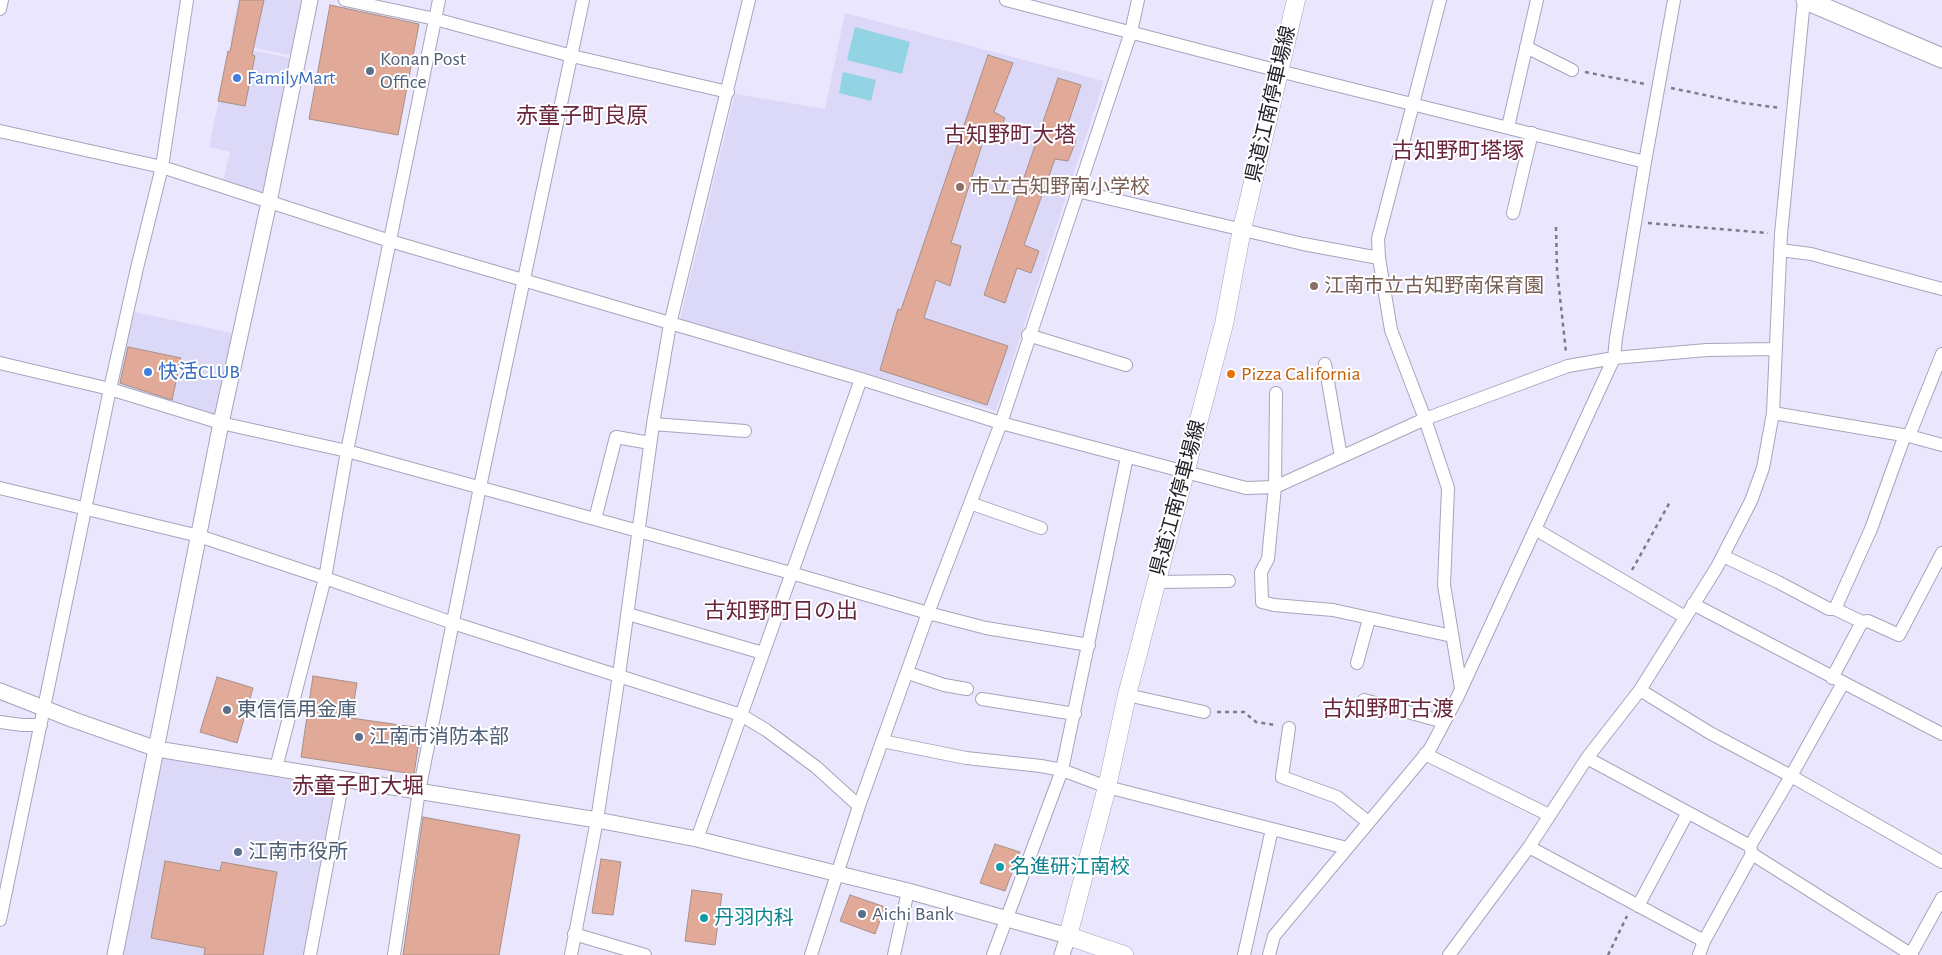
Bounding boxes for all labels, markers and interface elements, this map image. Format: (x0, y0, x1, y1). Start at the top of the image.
street label: 県道江南停車場線 (1241, 23, 1301, 185)
place label: Konan Post Office (380, 47, 466, 94)
marker: Konan Post Office (364, 65, 376, 77)
place label: FamilyMart (247, 66, 335, 90)
marker: FamilyMart (231, 72, 243, 84)
district label: 赤童子町良原 (516, 103, 648, 129)
district label: 古知野町大塔 (944, 122, 1076, 148)
district label: 古知野町塔塚 (1392, 138, 1524, 164)
place label: 市立古知野南小学校 (970, 175, 1150, 199)
marker: 市立古知野南小学校 (954, 181, 966, 193)
place label: 江南市立古知野南保育園 (1324, 274, 1544, 298)
marker: 江南市立古知野南保育園 (1308, 280, 1320, 292)
place label: 快活CLUB (158, 360, 240, 384)
place label: Pizza California (1241, 362, 1361, 386)
marker: 快活CLUB (142, 366, 154, 378)
marker: Pizza California (1225, 368, 1237, 380)
street label: 県道江南停車場線 (1146, 418, 1210, 578)
district label: 古知野町日の出 (704, 598, 858, 624)
district label: 古知野町古渡 (1322, 696, 1454, 722)
place label: 東信信用金庫 (237, 698, 357, 722)
marker: 東信信用金庫 (221, 704, 233, 716)
place label: 江南市消防本部 (369, 725, 509, 749)
marker: 江南市消防本部 (353, 731, 365, 743)
district label: 赤童子町大堀 (292, 773, 424, 799)
place label: 江南市役所 (248, 840, 348, 864)
marker: 江南市役所 (232, 846, 244, 858)
place label: 名進研江南校 (1010, 855, 1130, 879)
marker: 名進研江南校 (994, 861, 1006, 873)
place label: Aichi Bank (872, 902, 954, 926)
place label: 丹羽内科 (714, 906, 794, 930)
marker: Aichi Bank (856, 908, 868, 920)
marker: 丹羽内科 (698, 912, 710, 924)

